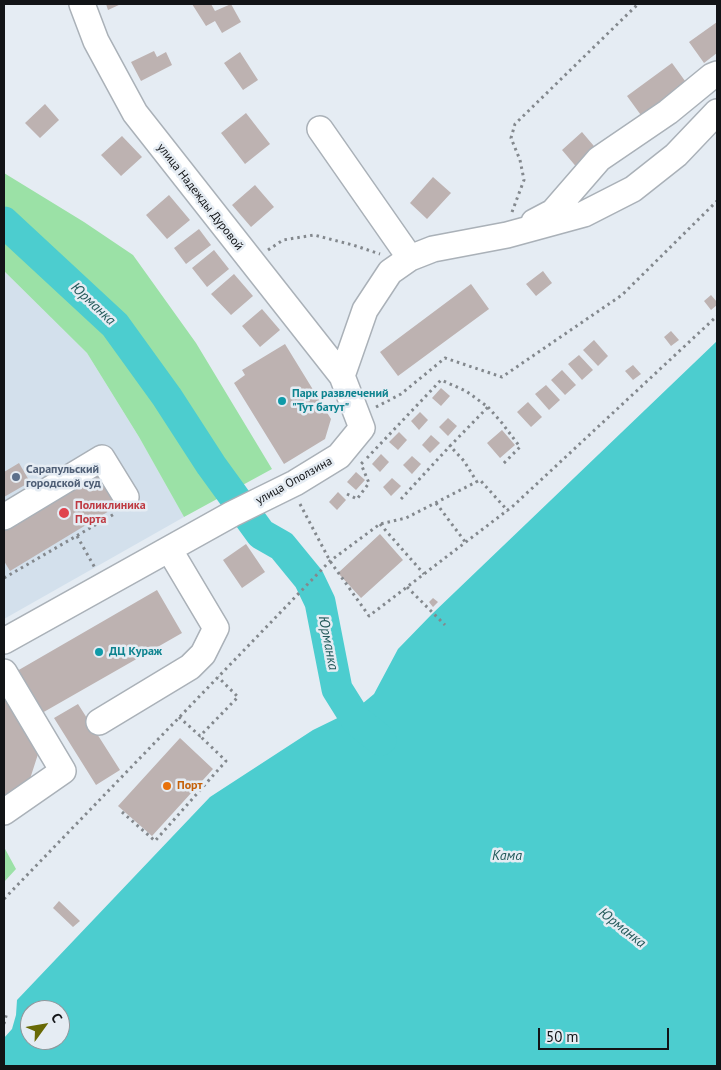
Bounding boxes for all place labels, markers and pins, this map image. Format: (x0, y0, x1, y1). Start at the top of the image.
place label: Парк развлечений "Тут батут" (292, 387, 389, 415)
marker: Парк развлечений "Тут батут" (276, 395, 288, 407)
place label: Сарапульский городской суд (26, 463, 101, 491)
marker: Сарапульский городской суд (10, 471, 22, 483)
place label: Поликлиника Порта (75, 499, 146, 527)
marker: Поликлиника Порта (57, 506, 71, 520)
place label: ДЦ Кураж (109, 645, 162, 659)
marker: ДЦ Кураж (93, 646, 105, 658)
place label: Порт (177, 779, 203, 793)
marker: Порт (161, 780, 173, 792)

